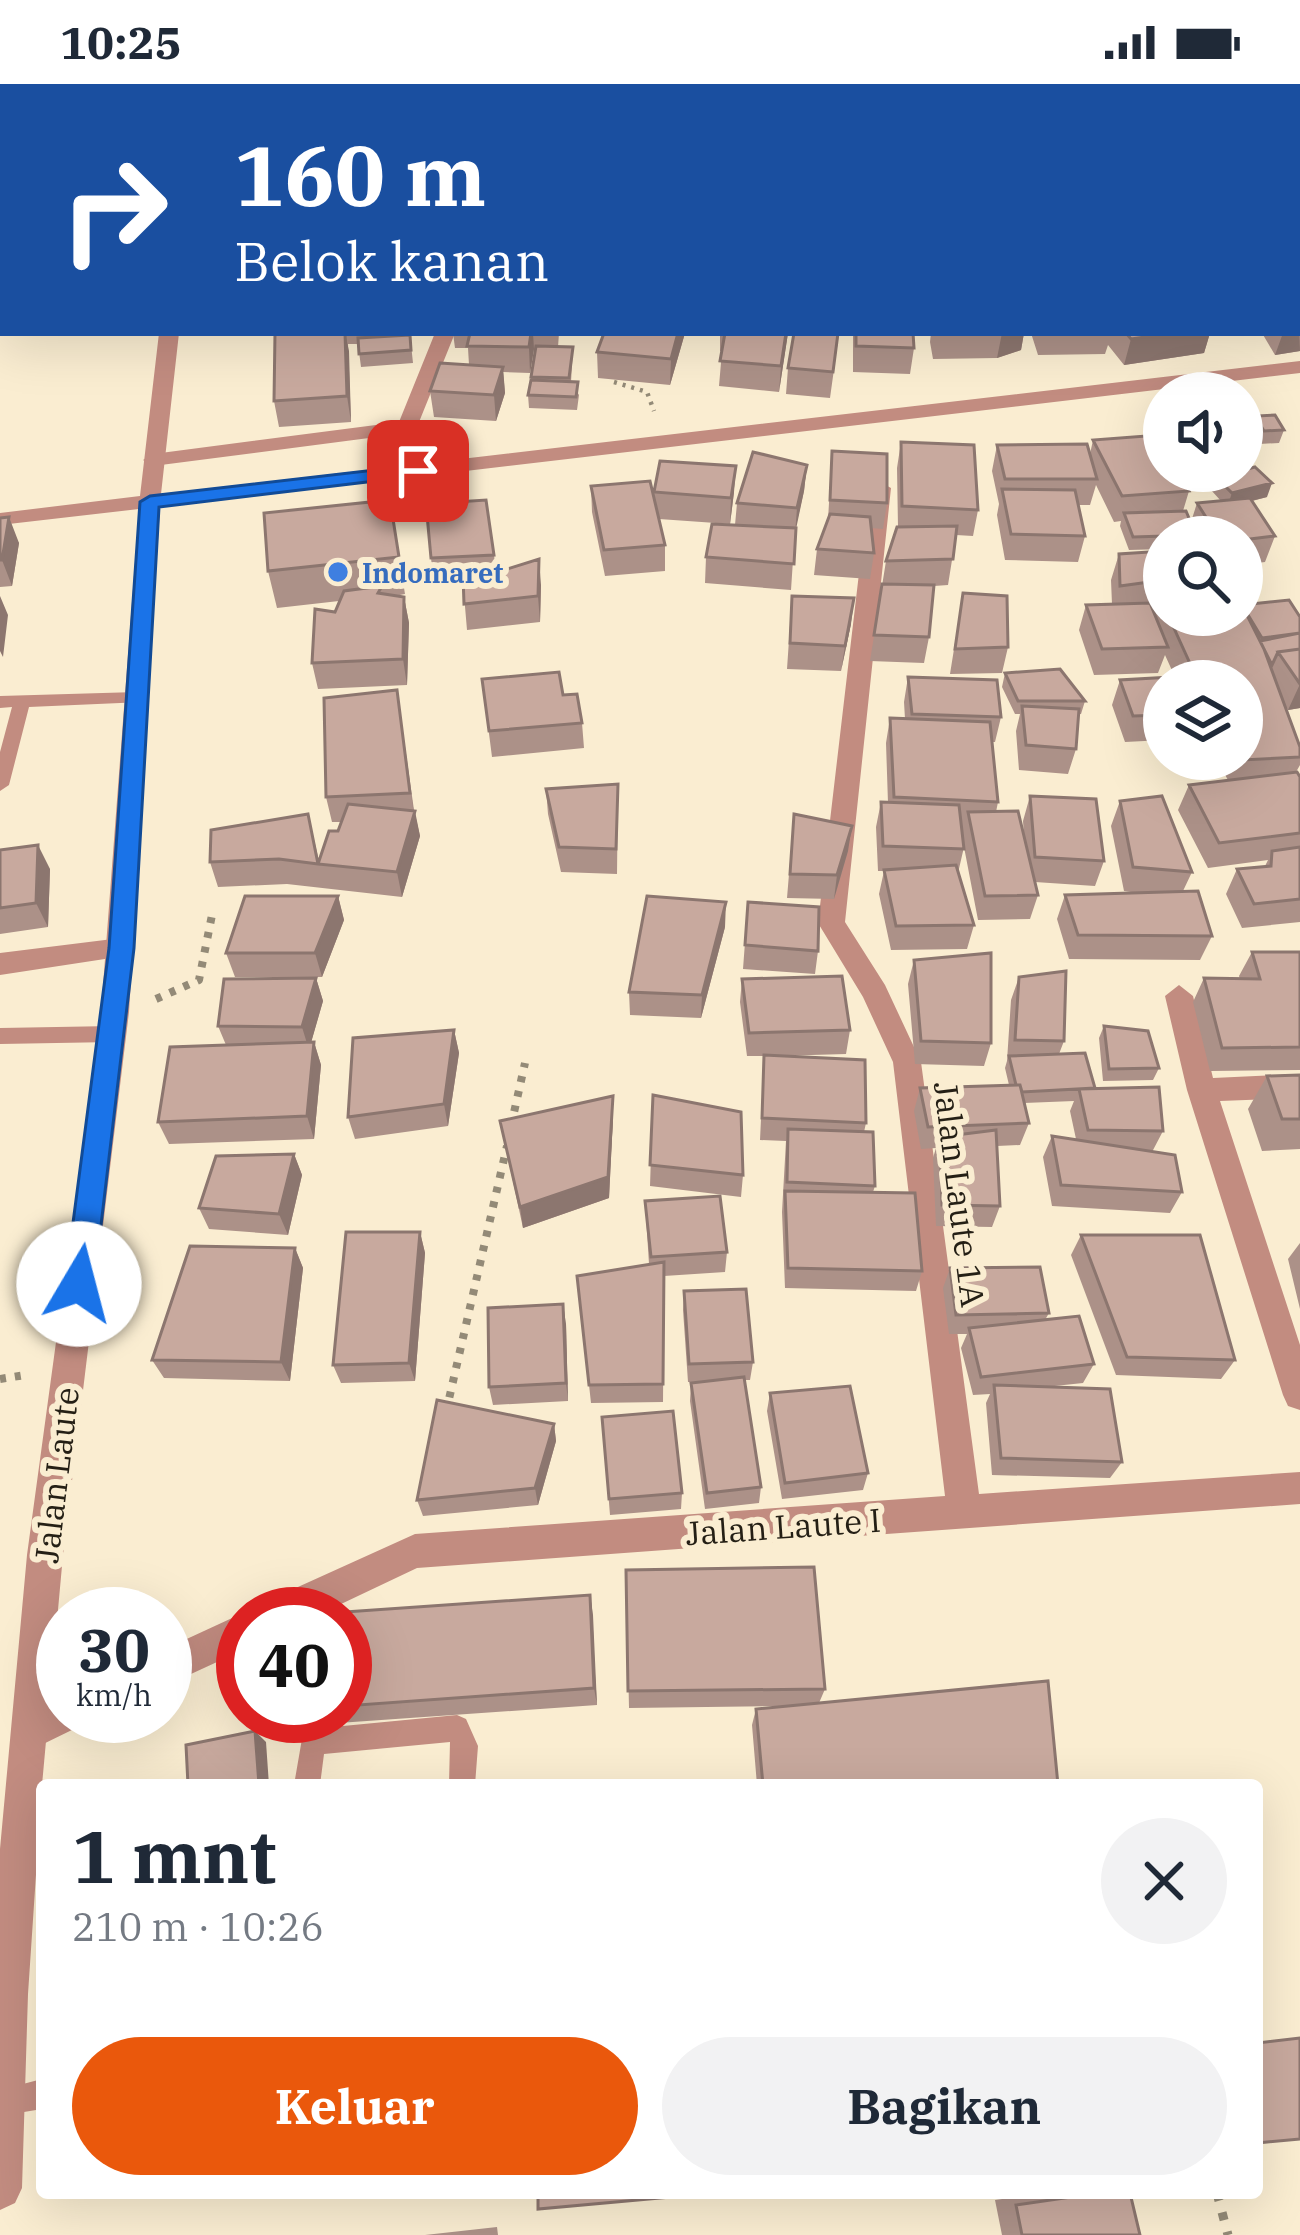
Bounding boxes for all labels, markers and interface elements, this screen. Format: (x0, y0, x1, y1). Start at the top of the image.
text: 10:25 (60, 13, 182, 71)
text: 160 m (234, 120, 486, 229)
icon: right (36, 132, 192, 288)
text: Belok kanan (234, 226, 549, 296)
map controls (1143, 372, 1263, 780)
button: sound (1143, 372, 1263, 492)
pin (367, 420, 469, 522)
icon: arrive (385, 438, 451, 504)
button: search (1143, 516, 1263, 636)
place label: Indomaret (362, 555, 503, 590)
marker: Indomaret (325, 559, 351, 585)
button: layers (1143, 660, 1263, 780)
street label: Jalan Laute 1A (925, 1079, 995, 1310)
position arrow (16, 1221, 142, 1347)
street label: Jalan Laute (24, 1385, 88, 1565)
street label: Jalan Laute I (684, 1498, 882, 1554)
speed limit sign: 40 (216, 1587, 372, 1743)
text: 30 (78, 1610, 150, 1689)
text: km/h (76, 1675, 152, 1714)
text: 1 mnt (72, 1809, 276, 1903)
button: close (1101, 1818, 1227, 1944)
text: 210 m · 10:26 (72, 1901, 324, 1952)
button: Keluar (72, 2037, 638, 2175)
button: Bagikan (662, 2037, 1227, 2175)

